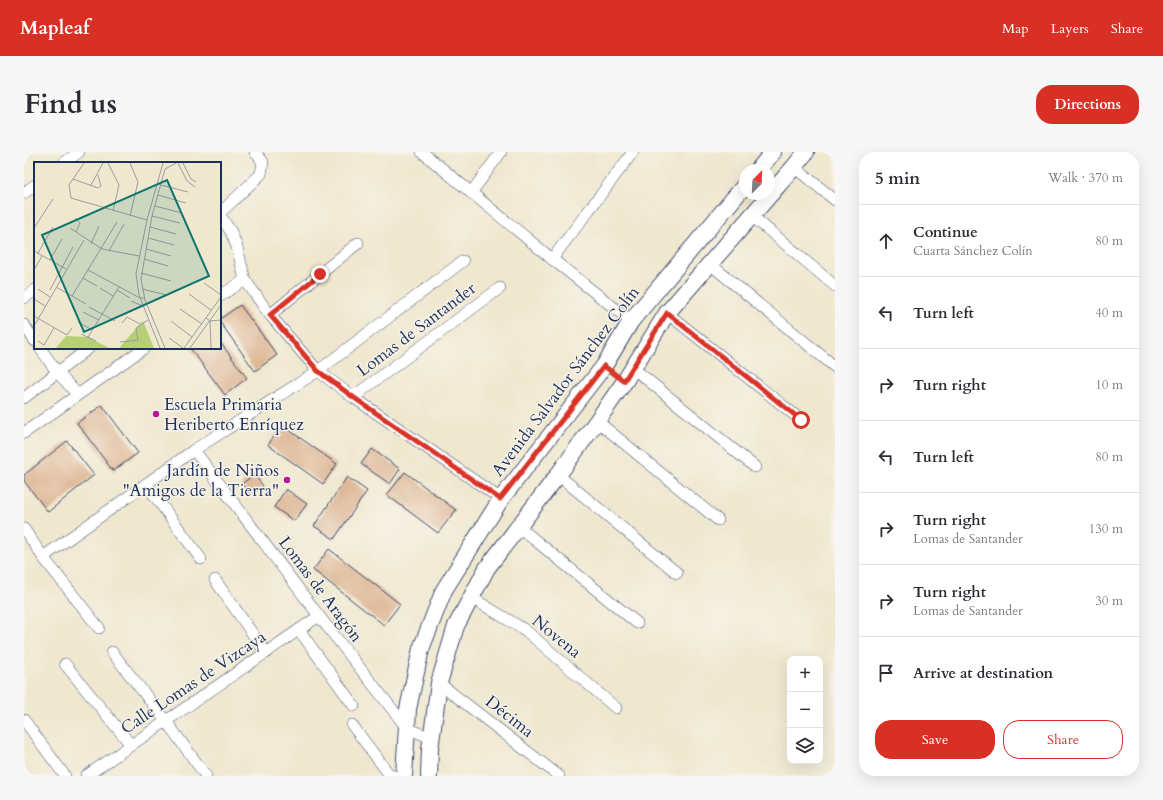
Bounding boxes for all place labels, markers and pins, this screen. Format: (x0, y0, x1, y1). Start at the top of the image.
place label: Escuela Primaria Heriberto Enríquez (164, 393, 304, 436)
marker: Escuela Primaria Heriberto Enríquez (151, 409, 161, 419)
place label: Jardín de Niños "Amigos de la Tierra" (123, 459, 279, 502)
marker: Jardín de Niños "Amigos de la Tierra" (282, 475, 292, 485)

